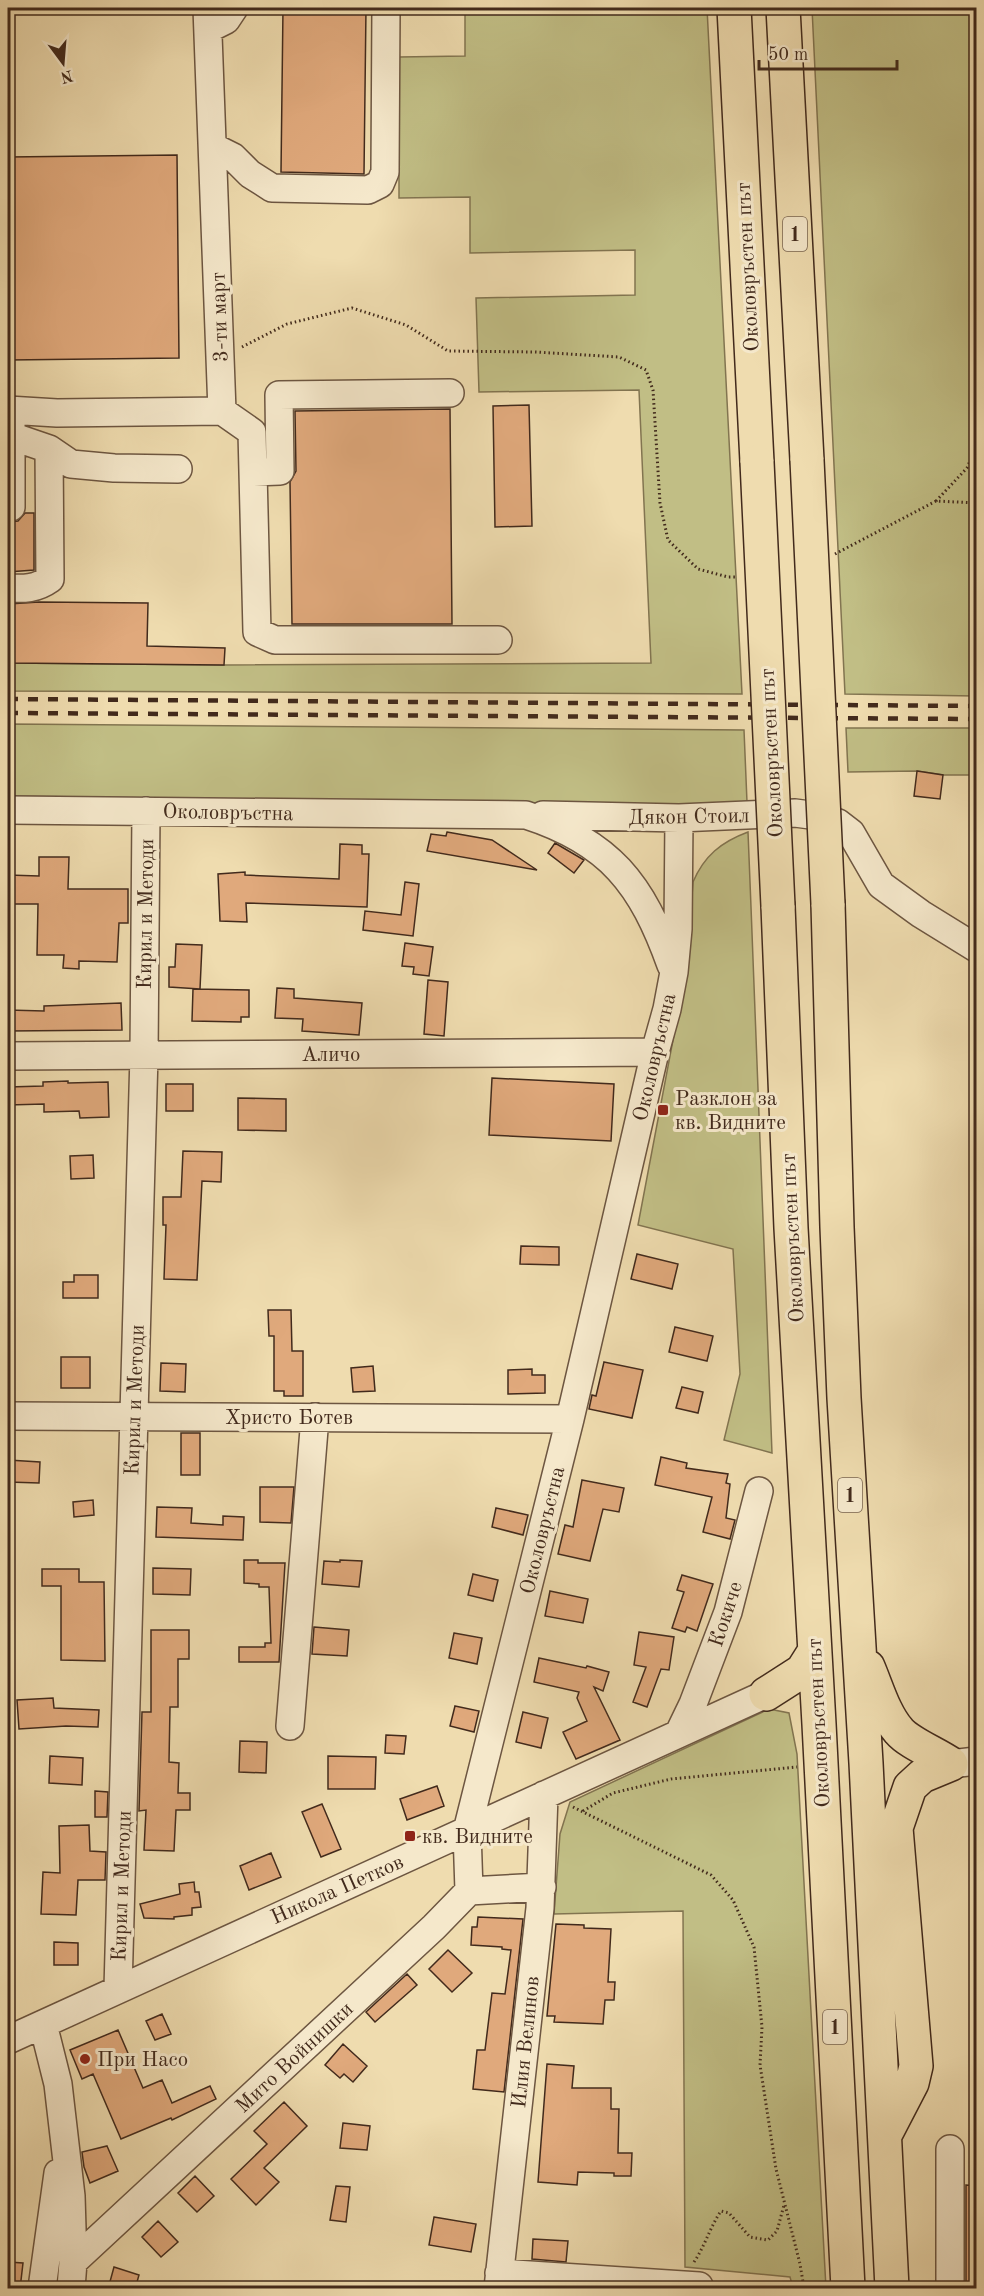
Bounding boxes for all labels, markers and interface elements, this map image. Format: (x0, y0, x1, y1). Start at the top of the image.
north arrow (33, 33, 93, 93)
scale bar (759, 33, 897, 71)
text: 50 m (768, 46, 808, 64)
text: N (58, 66, 75, 85)
street label: Околовръстен път (734, 182, 763, 352)
road number: 1 (783, 217, 807, 251)
street label: 3-ти март (208, 271, 233, 362)
street label: Околовръстен път (758, 668, 787, 838)
street label: Околовръстна (162, 802, 294, 825)
street label: Дякон Стоил (628, 806, 750, 829)
street label: Кирил и Методи (135, 838, 158, 990)
street label: Околовръстна (631, 991, 680, 1123)
street label: Аличо (302, 1045, 360, 1066)
place label: Разклон за кв. Видните (675, 1089, 786, 1134)
marker: Разклон за кв. Видните (656, 1103, 670, 1117)
street label: Околовръстен път (779, 1153, 808, 1323)
street label: Кирил и Методи (122, 1324, 149, 1476)
street label: Христо Ботев (225, 1408, 353, 1429)
street label: Околовръстна (517, 1464, 569, 1596)
road number: 1 (838, 1478, 862, 1512)
street label: Кокиче (706, 1579, 747, 1650)
street label: Околовръстен път (805, 1638, 834, 1808)
street label: Кирил и Методи (109, 1810, 136, 1962)
place label: кв. Видните (422, 1827, 533, 1848)
marker: кв. Видните (403, 1829, 417, 1843)
street label: Никола Петков (268, 1852, 407, 1929)
street label: Илия Велинов (509, 1975, 544, 2109)
street label: Мито Войнишки (232, 1999, 358, 2118)
road number: 1 (823, 2010, 847, 2044)
place label: При Насо (97, 2050, 188, 2071)
marker: При Насо (78, 2052, 92, 2066)

